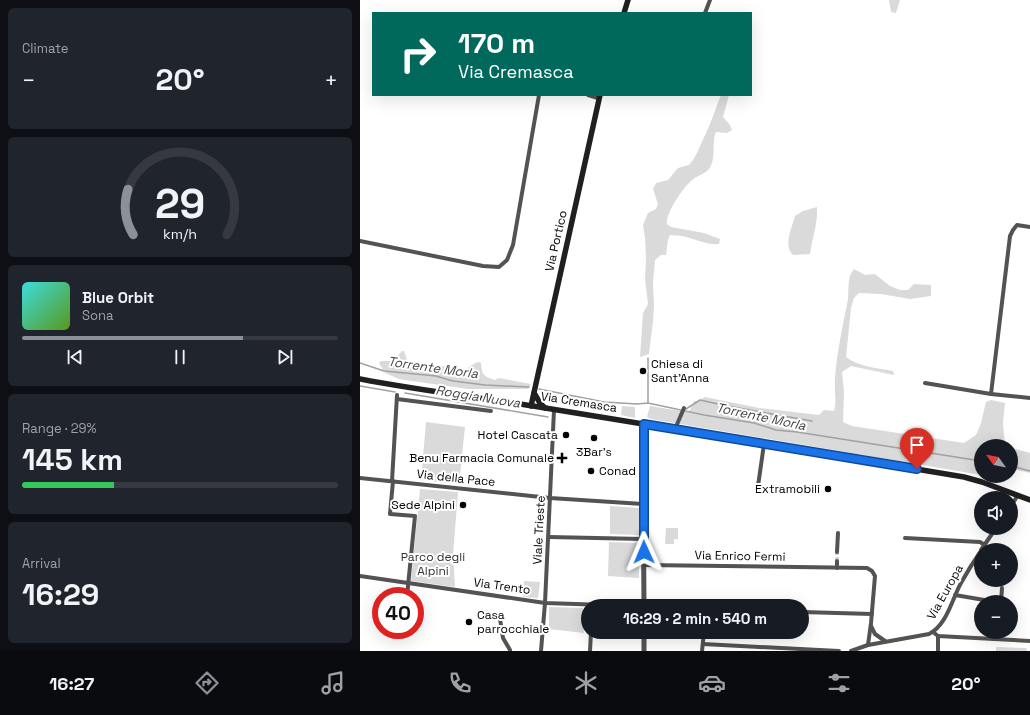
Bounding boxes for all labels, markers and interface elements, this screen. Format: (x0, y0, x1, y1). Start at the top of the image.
text: 170 m (458, 25, 535, 61)
icon: right (392, 28, 444, 80)
text: Climate (22, 40, 68, 57)
text: 20° (155, 60, 205, 99)
text: Via Cremasca (458, 60, 574, 83)
text: − (22, 66, 36, 94)
text: + (324, 66, 338, 94)
text: 29 (155, 177, 205, 230)
street label: Via Portico (541, 209, 571, 273)
text: km/h (163, 224, 197, 242)
text: Blue Orbit (82, 288, 154, 307)
text: Sona (82, 307, 113, 324)
icon: previous (64, 346, 86, 368)
icon: pause (169, 346, 191, 368)
icon: next (274, 346, 296, 368)
water label: Torrente Morla (387, 353, 480, 382)
place label: Chiesa di Sant'Anna (651, 356, 709, 386)
marker: Chiesa di Sant'Anna (638, 366, 648, 376)
water label: Roggia Nuova (434, 381, 522, 412)
street label: Via Cremasca (540, 388, 618, 416)
water label: Torrente Morla (715, 399, 808, 434)
text: Range · 29% (22, 420, 97, 437)
place label: Hotel Cascata (478, 427, 558, 443)
pin (900, 428, 934, 469)
marker: Hotel Cascata (561, 430, 571, 440)
marker: 3Bar's (589, 433, 599, 443)
icon: arrive (906, 434, 928, 456)
north arrow (974, 439, 1018, 483)
map controls (974, 439, 1018, 639)
text: 145 km (22, 440, 123, 479)
place label: 3Bar's (576, 444, 612, 460)
place label: Benu Farmacia Comunale (409, 450, 554, 466)
marker: Benu Farmacia Comunale (557, 453, 567, 463)
place label: Conad (599, 463, 636, 479)
street label: Via della Pace (416, 466, 496, 490)
marker: Conad (586, 466, 596, 476)
place label: Extramobili (755, 481, 820, 497)
marker: Extramobili (823, 484, 833, 494)
button: sound (974, 491, 1018, 535)
street label: Viale Trieste (529, 495, 549, 565)
place label: Sede Alpini (391, 497, 455, 513)
marker: Sede Alpini (458, 500, 468, 510)
position arrow (623, 531, 665, 573)
button: + (974, 543, 1018, 587)
street label: Via Enrico Fermi (694, 547, 786, 565)
park label: Parco degli Alpini (401, 549, 465, 579)
text: Arrival (22, 555, 61, 572)
street label: Via Europa (923, 561, 967, 622)
street label: Via Trento (472, 574, 532, 598)
text: 16:29 (22, 575, 99, 614)
speed limit sign: 40 (372, 587, 424, 639)
button: − (974, 595, 1018, 639)
place label: Casa parrocchiale (477, 607, 549, 637)
text: 16:29 · 2 min · 540 m (623, 609, 767, 628)
marker: Casa parrocchiale (464, 617, 474, 627)
icon: directions (193, 669, 221, 697)
icon: music (319, 669, 347, 697)
icon: phone (446, 669, 474, 697)
icon: climate (572, 669, 600, 697)
icon: car (698, 669, 726, 697)
icon: filters (825, 669, 853, 697)
text: 16:27 (49, 672, 94, 695)
text: 20° (951, 672, 981, 695)

